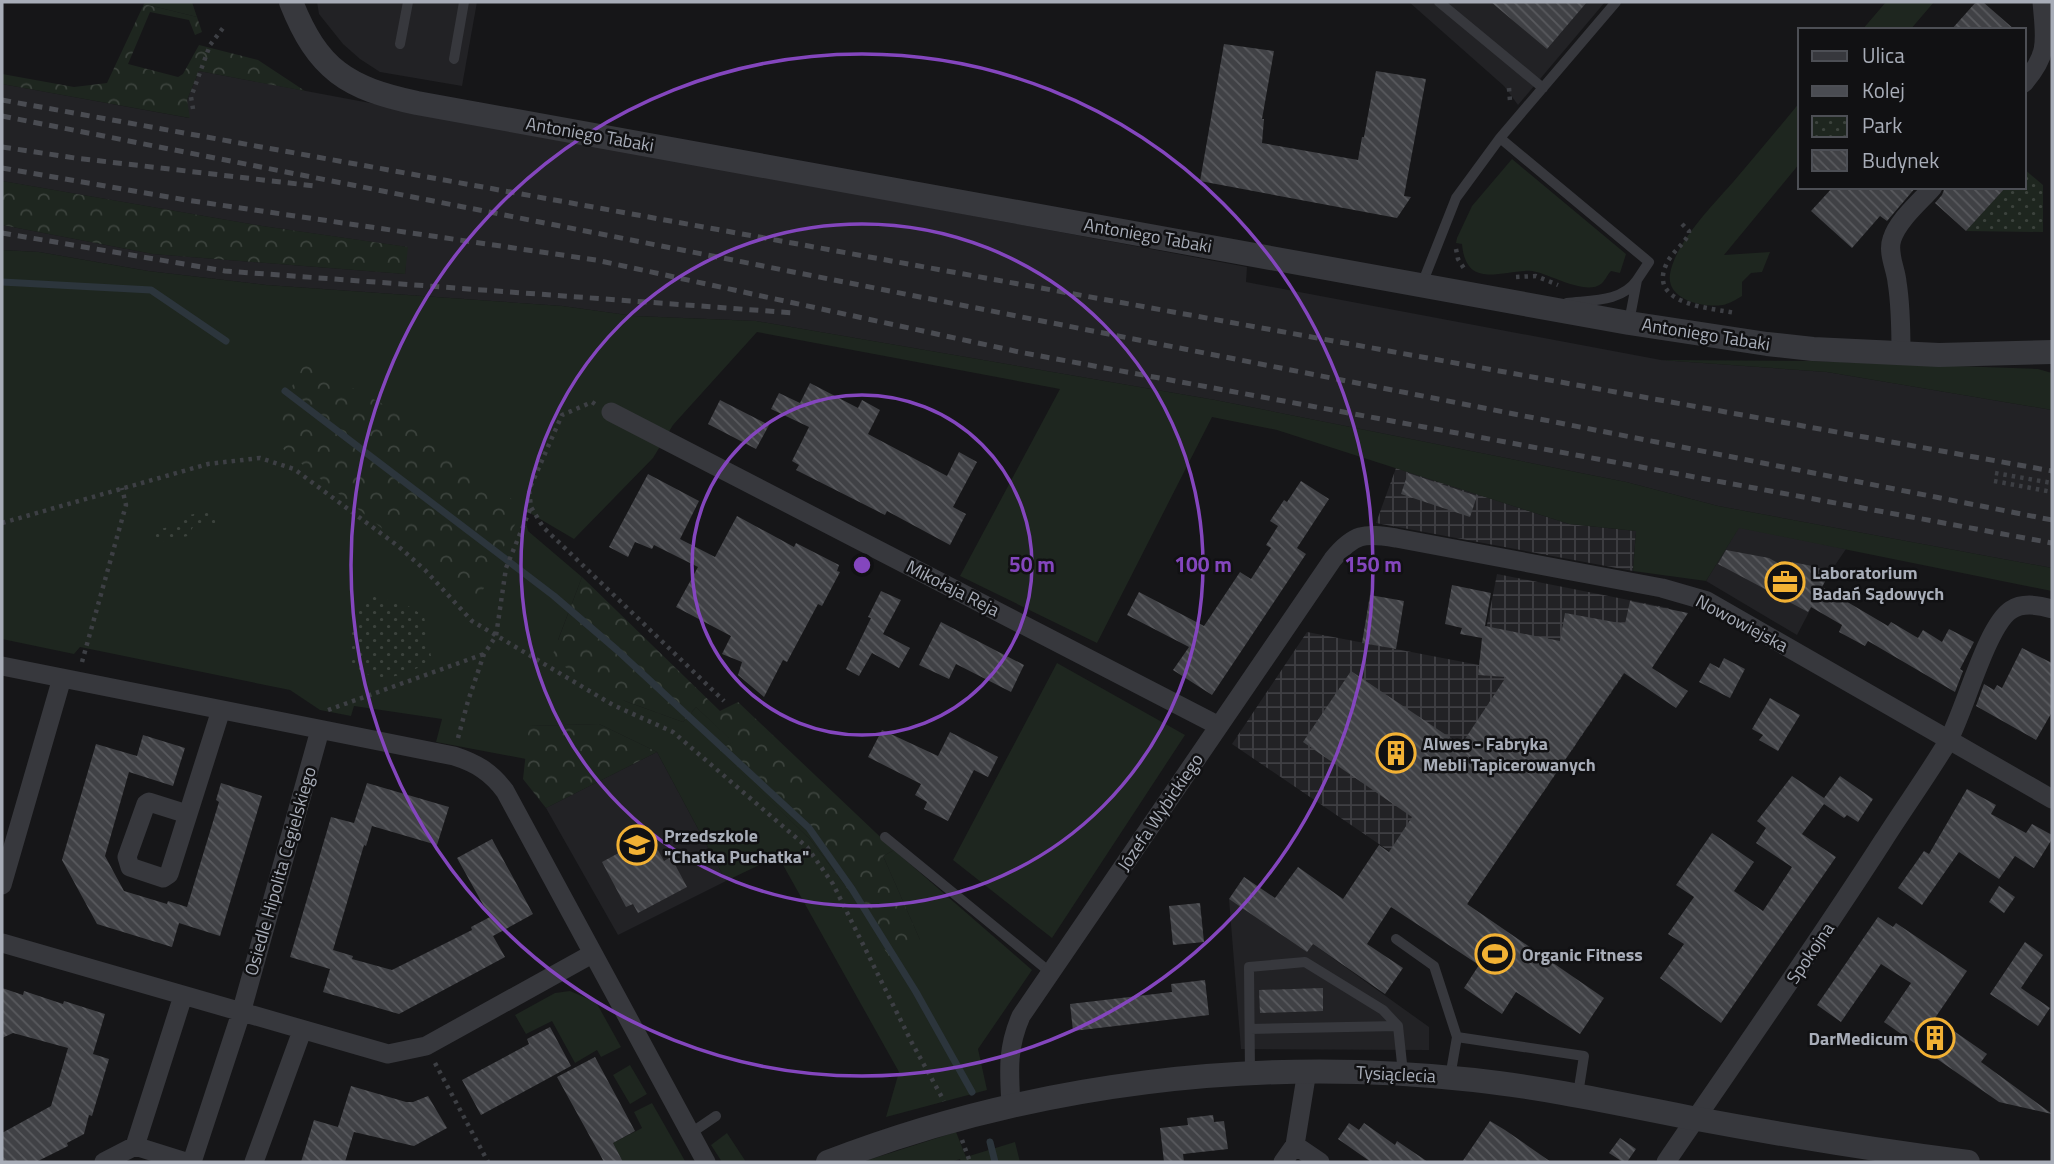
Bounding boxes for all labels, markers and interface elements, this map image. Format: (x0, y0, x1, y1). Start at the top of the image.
legend (1798, 28, 2026, 189)
text: Ulica (1862, 39, 1905, 71)
text: Kolej (1862, 74, 1905, 106)
street label: Antoniego Tabaki (524, 109, 656, 159)
text: Park (1862, 109, 1902, 141)
text: Budynek (1862, 144, 1939, 176)
street label: Antoniego Tabaki (1082, 210, 1214, 260)
street label: Antoniego Tabaki (1640, 311, 1772, 357)
text: 50 m (1009, 548, 1055, 580)
text: 100 m (1174, 548, 1232, 580)
text: 150 m (1344, 548, 1402, 580)
centre of rings (850, 553, 874, 577)
street label: Mikołaja Reja (902, 553, 1004, 623)
place label: Laboratorium Badań Sądowych (1812, 559, 1944, 607)
office icon: Laboratorium Badań Sądowych (1764, 561, 1806, 603)
street label: Nowowiejska (1691, 587, 1793, 659)
place label: Alwes - Fabryka Mebli Tapicerowanych (1423, 730, 1596, 778)
building icon: Alwes - Fabryka Mebli Tapicerowanych (1375, 732, 1417, 774)
street label: Józefa Wybickiego (1110, 748, 1210, 876)
street label: Osiedle Hipolita Cegielskiego (237, 763, 323, 979)
place label: Przedszkole "Chatka Puchatka" (664, 822, 809, 870)
school or university icon: Przedszkole "Chatka Puchatka" (616, 824, 658, 866)
street label: Spokojna (1779, 917, 1841, 989)
sports icon: Organic Fitness (1474, 933, 1516, 975)
place label: Organic Fitness (1522, 941, 1643, 968)
building icon: DarMedicum (1914, 1017, 1956, 1059)
place label: DarMedicum (1808, 1025, 1908, 1052)
street label: Tysiąclecia (1355, 1058, 1437, 1090)

